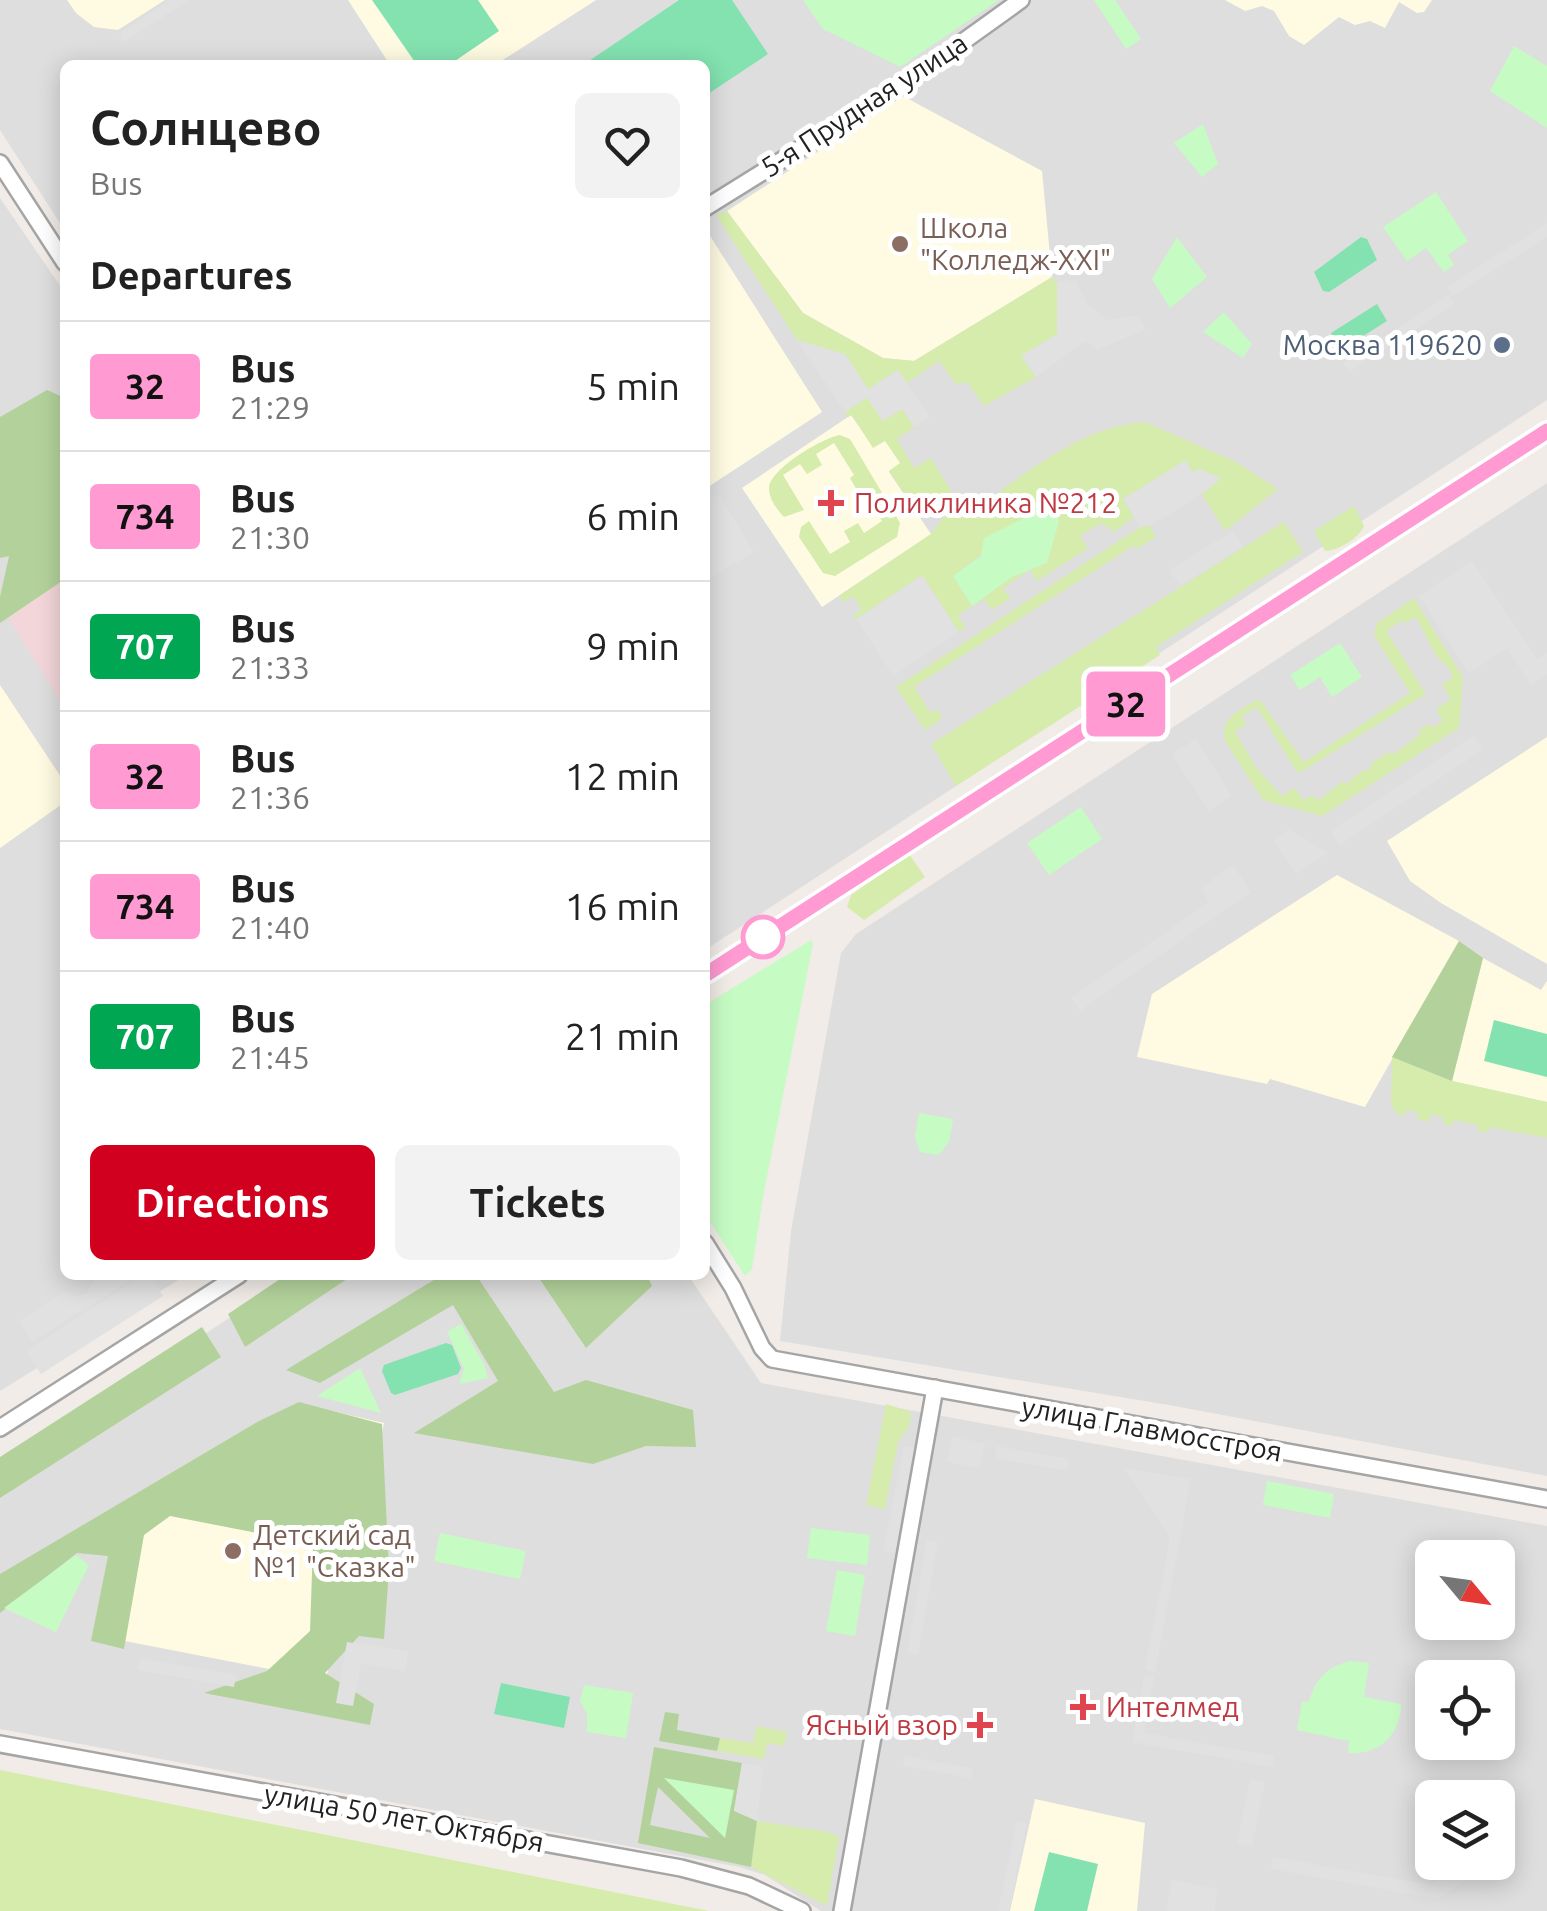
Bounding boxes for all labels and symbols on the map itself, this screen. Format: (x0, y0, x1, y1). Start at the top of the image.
street label: 5-я Прудная улица (755, 26, 973, 183)
place label: Школа "Колледж-XXI" (920, 212, 1111, 275)
marker: Школа "Колледж-XXI" (889, 233, 911, 255)
place label: Москва 119620 (1283, 329, 1482, 360)
marker: Москва 119620 (1491, 334, 1513, 356)
place label: Поликлиника №212 (854, 487, 1117, 518)
marker: Поликлиника №212 (818, 490, 844, 516)
line badge: 32 (1081, 672, 1171, 736)
unlabelled marker (742, 916, 784, 958)
street label: улица Главмосстроя (1019, 1390, 1285, 1467)
place label: Детский сад №1 "Сказка" (253, 1519, 416, 1582)
marker: Детский сад №1 "Сказка" (222, 1540, 244, 1562)
north arrow (1415, 1540, 1515, 1640)
place label: Интелмед (1106, 1691, 1239, 1722)
marker: Интелмед (1070, 1694, 1096, 1720)
place label: Ясный взор (806, 1709, 958, 1740)
marker: Ясный взор (967, 1712, 993, 1738)
street label: улица 50 лет Октября (262, 1778, 546, 1857)

